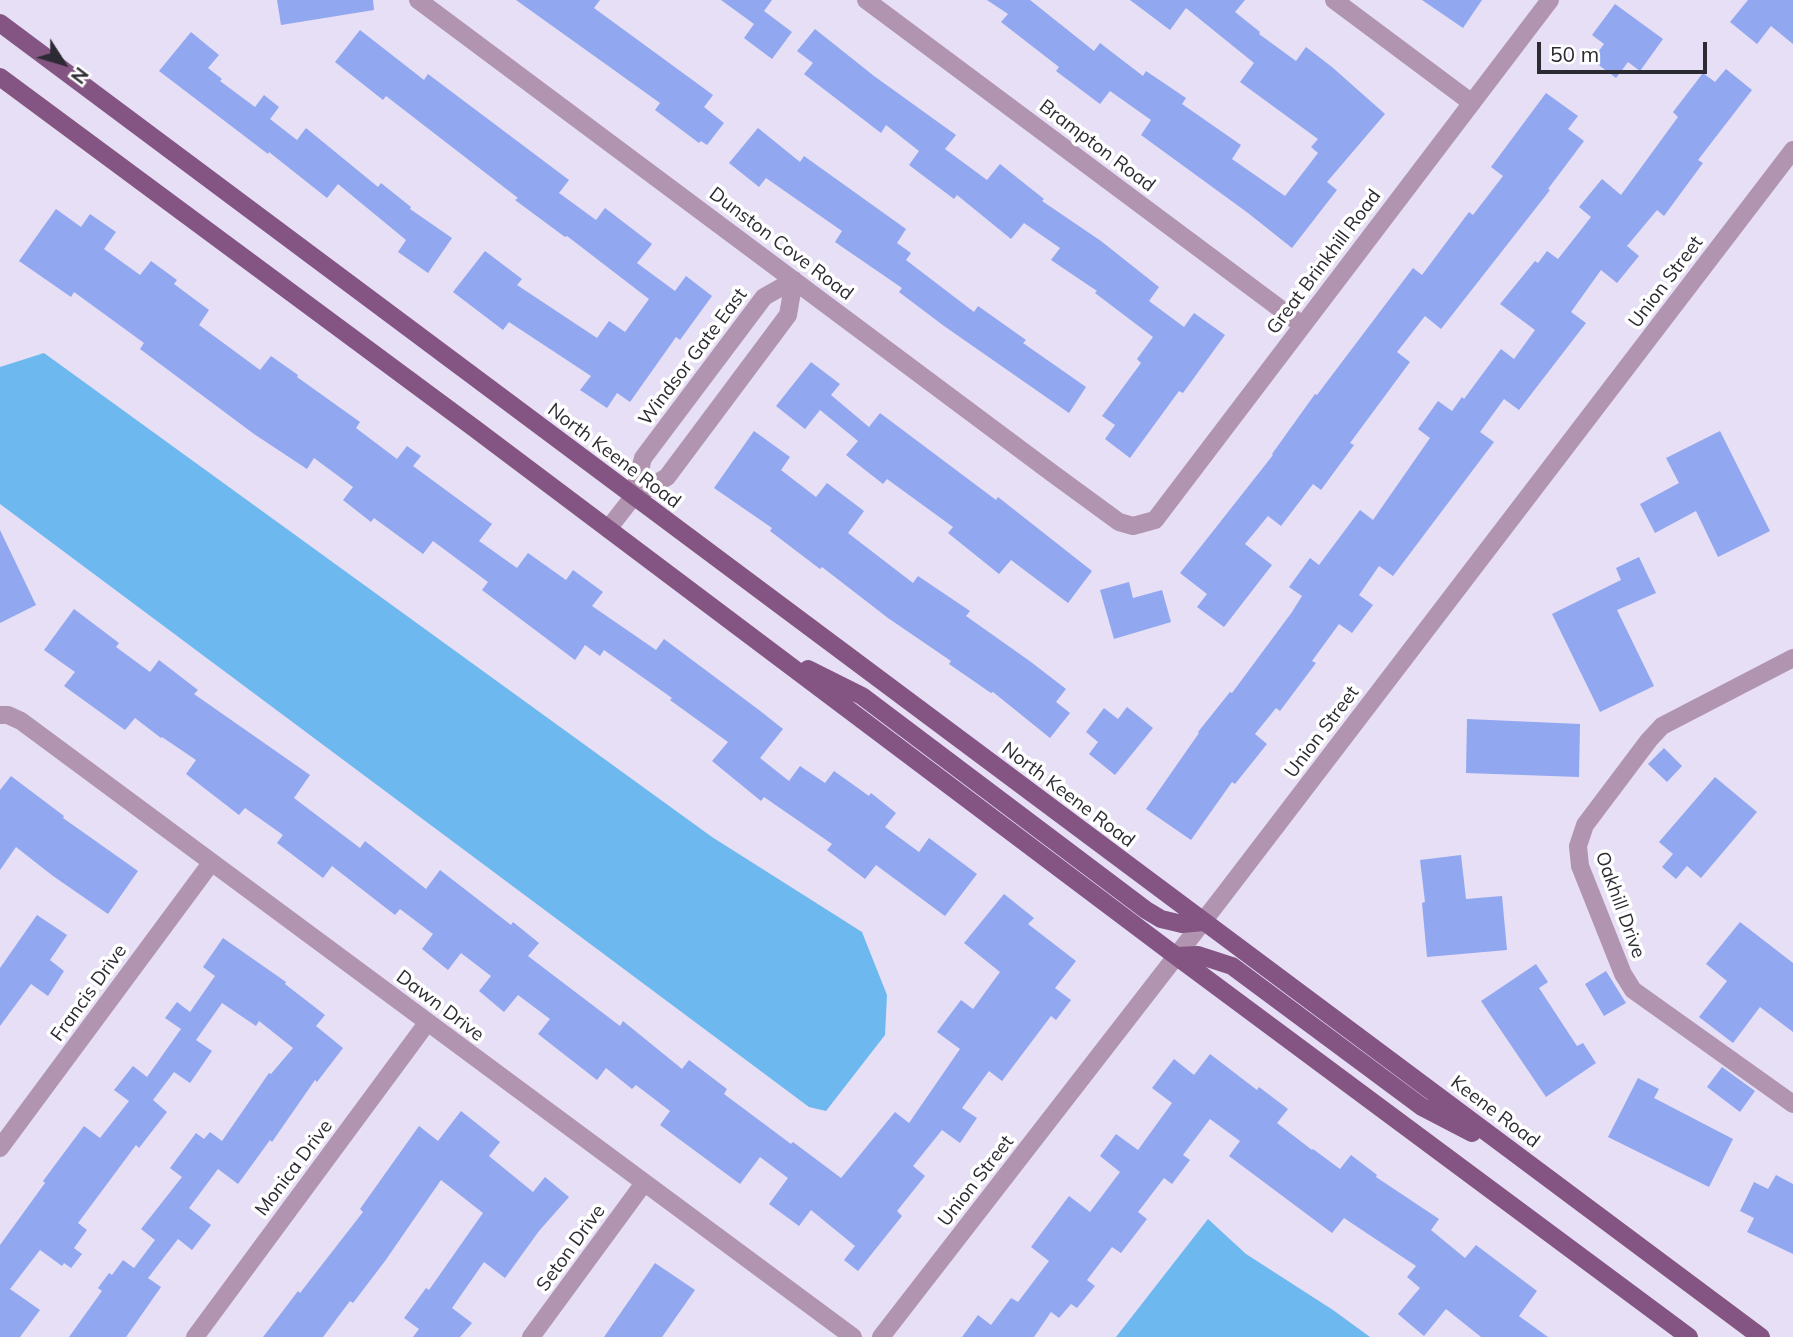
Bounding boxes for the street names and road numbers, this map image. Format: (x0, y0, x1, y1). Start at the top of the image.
street label: Brampton Road (1035, 95, 1159, 197)
street label: Dunston Cove Road (705, 183, 857, 305)
street label: Great Brinkhill Road (1262, 185, 1386, 339)
street label: Union Street (1624, 232, 1708, 332)
street label: Windsor Gate East (634, 284, 752, 430)
street label: North Keene Road (543, 399, 685, 513)
street label: Union Street (1280, 682, 1364, 782)
street label: North Keene Road (997, 738, 1139, 852)
street label: Oakhill Drive (1590, 849, 1650, 961)
street label: Francis Drive (46, 940, 132, 1046)
street label: Dawn Drive (392, 966, 488, 1046)
street label: Keene Road (1446, 1071, 1544, 1153)
street label: Monica Drive (250, 1115, 338, 1221)
street label: Union Street (933, 1131, 1019, 1231)
street label: Seton Drive (532, 1200, 610, 1296)

